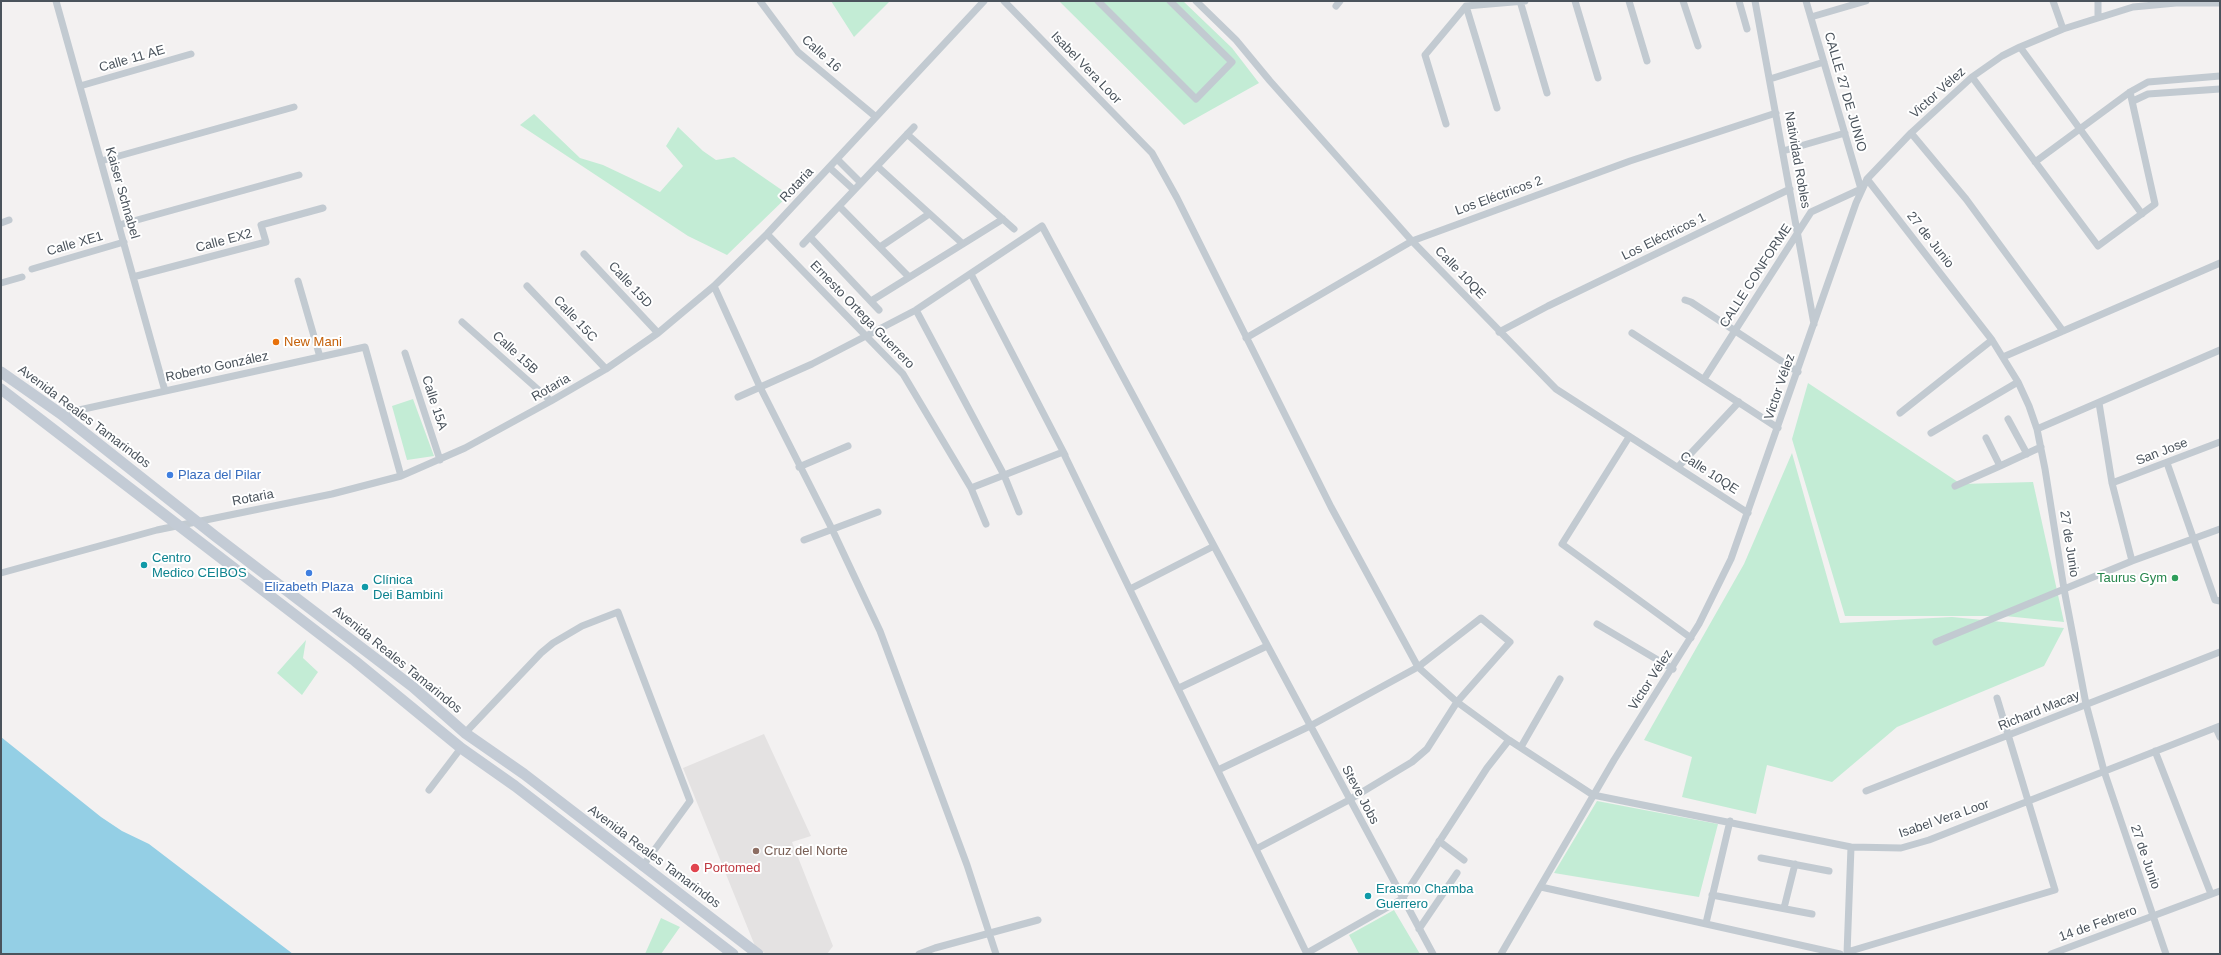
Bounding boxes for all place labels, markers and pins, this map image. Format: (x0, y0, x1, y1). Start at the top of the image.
place label: New Mani (284, 334, 342, 350)
marker: New Mani (271, 337, 281, 347)
place label: Plaza del Pilar (178, 467, 261, 483)
marker: Plaza del Pilar (165, 470, 175, 480)
place label: Centro Medico CEIBOS (152, 550, 247, 581)
marker: Centro Medico CEIBOS (139, 560, 149, 570)
marker: Elizabeth Plaza (304, 568, 314, 578)
place label: Taurus Gym (2097, 570, 2167, 586)
place label: Clínica Dei Bambini (373, 572, 443, 603)
marker: Taurus Gym (2170, 573, 2180, 583)
place label: Elizabeth Plaza (264, 579, 354, 595)
marker: Clínica Dei Bambini (360, 582, 370, 592)
place label: Cruz del Norte (764, 843, 848, 859)
marker: Cruz del Norte (751, 846, 761, 856)
place label: Portomed (704, 860, 760, 876)
marker: Portomed (689, 862, 701, 874)
place label: Erasmo Chamba Guerrero (1376, 881, 1474, 912)
marker: Erasmo Chamba Guerrero (1363, 891, 1373, 901)

